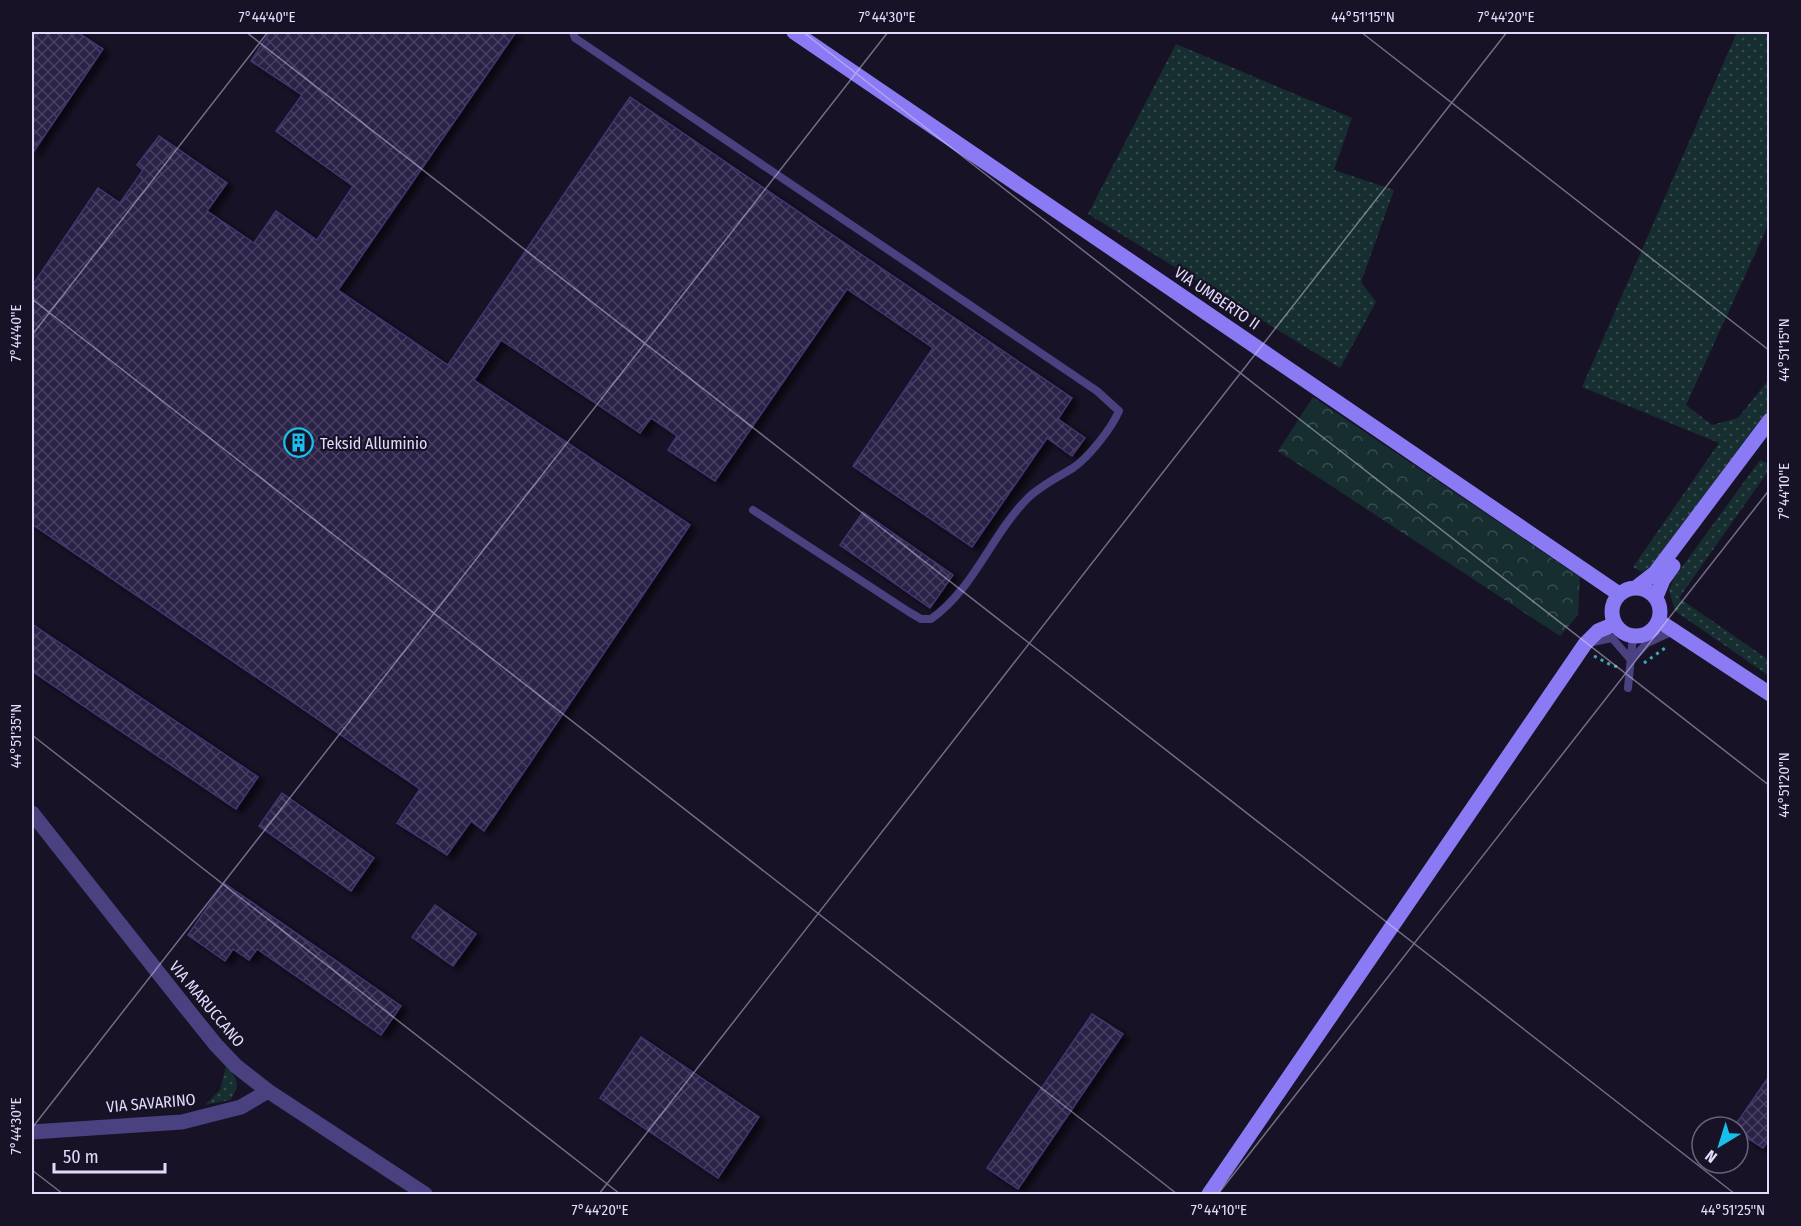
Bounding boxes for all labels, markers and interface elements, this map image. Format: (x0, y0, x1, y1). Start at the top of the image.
text: 7°44'40"E (238, 8, 296, 26)
text: 7°44'30"E (858, 8, 916, 26)
text: 44°51'15"N (1331, 8, 1395, 26)
text: 7°44'20"E (1477, 8, 1535, 26)
street label: VIA UMBERTO II (1171, 262, 1263, 334)
text: 7°44'40"E (7, 304, 25, 362)
text: 44°51'15"N (1775, 318, 1793, 382)
building icon: Teksid Alluminio (283, 427, 315, 459)
place label: Teksid Alluminio (320, 434, 427, 453)
text: 7°44'10"E (1775, 463, 1793, 519)
text: 44°51'35"N (7, 704, 25, 768)
text: 44°51'20"N (1775, 752, 1793, 818)
street label: VIA MARUCCANO (166, 957, 248, 1051)
street label: VIA SAVARINO (106, 1090, 196, 1116)
text: 7°44'30"E (7, 1097, 25, 1155)
north arrow (1690, 1115, 1750, 1175)
scale bar (54, 1136, 165, 1174)
text: 50 m (63, 1146, 99, 1168)
text: N (1701, 1146, 1721, 1167)
text: 7°44'20"E (571, 1201, 629, 1219)
text: 7°44'10"E (1191, 1201, 1247, 1219)
text: 44°51'25"N (1701, 1201, 1765, 1219)

